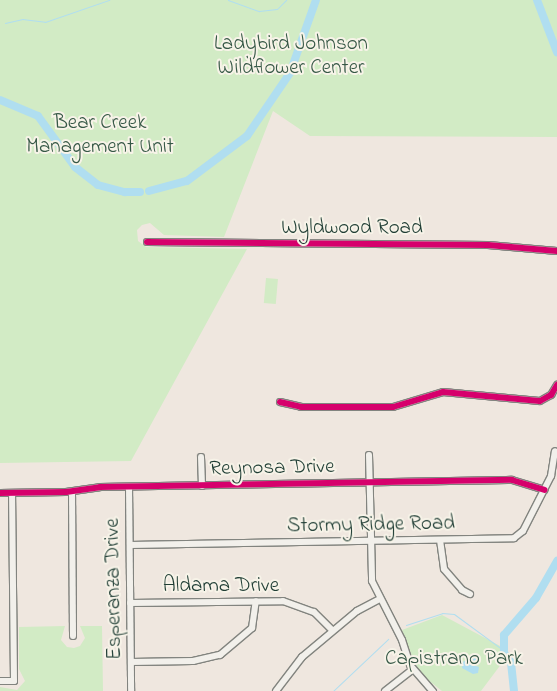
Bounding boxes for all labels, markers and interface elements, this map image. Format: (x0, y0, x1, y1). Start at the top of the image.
park label: Ladybird Johnson Wildflower Center (214, 31, 368, 81)
park label: Bear Creek Management Unit (26, 110, 174, 160)
street label: Wyldwood Road (281, 215, 423, 241)
street label: Reynosa Drive (209, 454, 335, 482)
street label: Stormy Ridge Road (287, 511, 455, 539)
street label: Esperanza Drive (100, 518, 128, 660)
street label: Aldama Drive (163, 573, 279, 599)
park label: Capistrano Park (385, 646, 523, 672)

